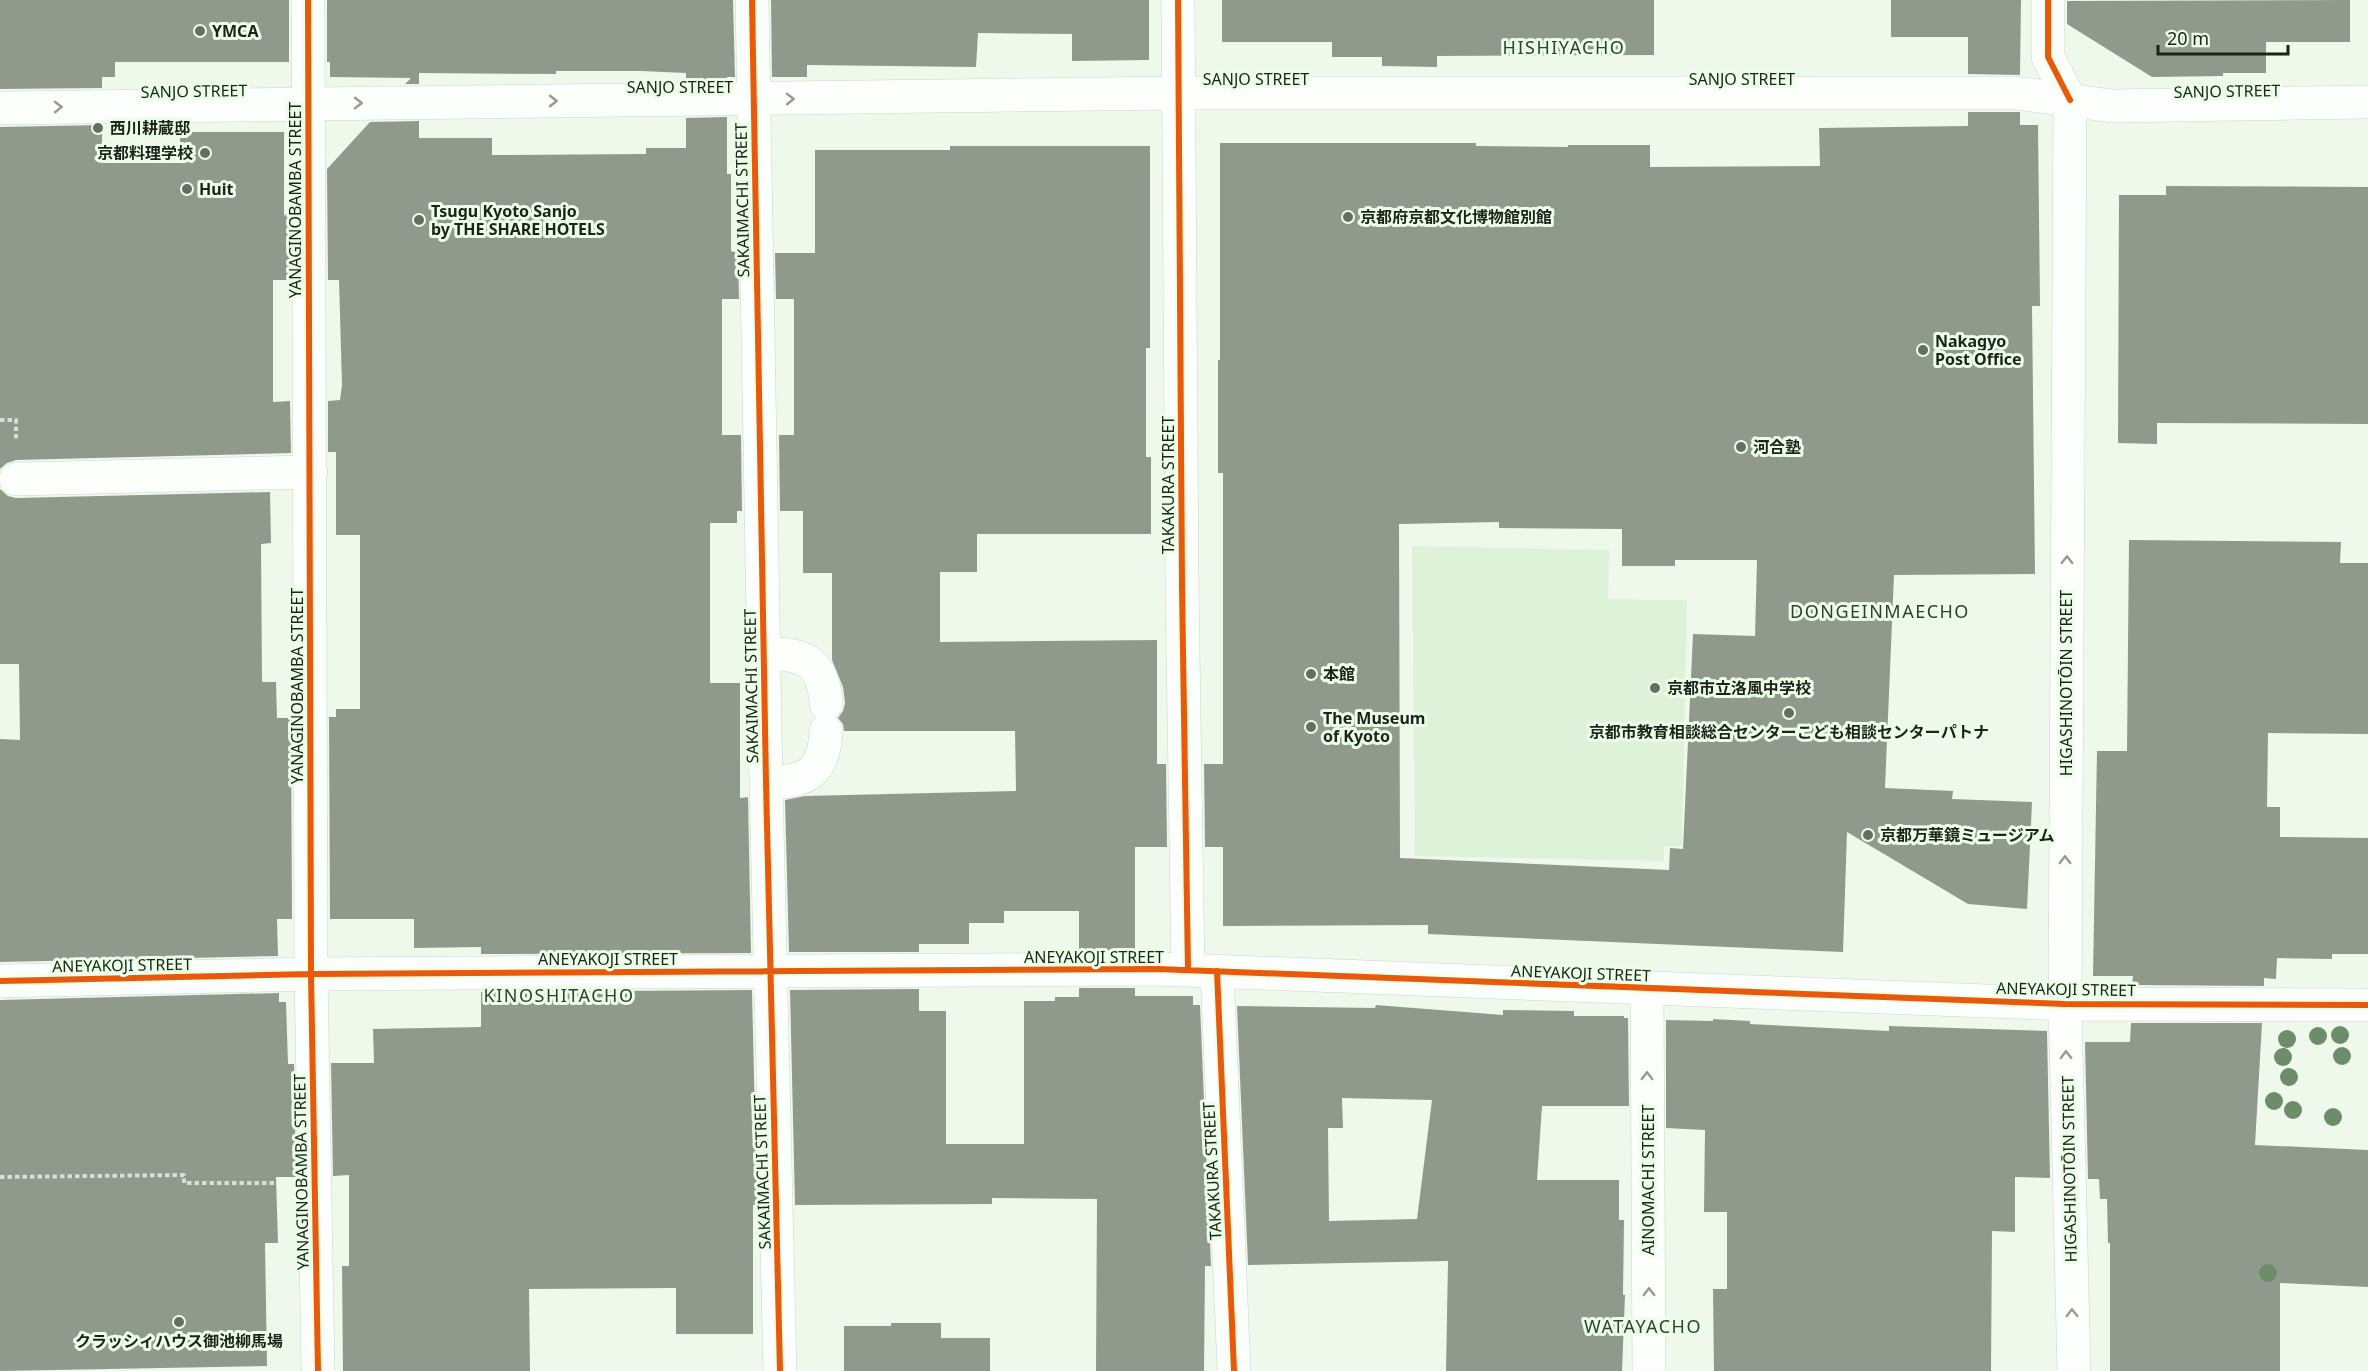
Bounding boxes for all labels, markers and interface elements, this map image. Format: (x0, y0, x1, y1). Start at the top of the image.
scale bar (2158, 18, 2288, 56)
place label: YMCA (212, 20, 259, 42)
marker: YMCA (193, 24, 207, 38)
text: 20 m (2167, 26, 2209, 50)
district label: HISHIYACHO (1503, 35, 1625, 59)
street label: SANJO STREET (1203, 68, 1309, 90)
street label: SANJO STREET (1689, 68, 1795, 90)
street label: SANJO STREET (627, 76, 733, 98)
street label: SANJO STREET (141, 79, 248, 103)
street label: SANJO STREET (2174, 79, 2281, 103)
one-way arrow (786, 93, 795, 106)
one-way arrow (549, 95, 558, 107)
one-way arrow (354, 97, 363, 109)
one-way arrow (54, 101, 63, 114)
street label: YANAGINOBAMBA STREET (284, 102, 306, 298)
place label: 西川耕蔵邸 (110, 117, 190, 139)
marker: 西川耕蔵邸 (91, 121, 105, 135)
street label: SAKAIMACHI STREET (730, 122, 754, 278)
place label: 京都料理学校 (97, 142, 193, 164)
marker: 京都料理学校 (198, 146, 212, 160)
place label: Huit (199, 178, 233, 200)
marker: Huit (180, 182, 194, 196)
place label: Tsugu Kyoto Sanjo by THE SHARE HOTELS (431, 200, 605, 240)
place label: 京都府京都文化博物館別館 (1360, 206, 1552, 228)
marker: 京都府京都文化博物館別館 (1341, 210, 1355, 224)
marker: Tsugu Kyoto Sanjo by THE SHARE HOTELS (412, 213, 426, 227)
place label: Nakagyo Post Office (1935, 330, 2022, 370)
marker: Nakagyo Post Office (1916, 343, 1930, 357)
street label: TAKAKURA STREET (1157, 416, 1179, 554)
place label: 河合塾 (1753, 436, 1801, 458)
marker: 河合塾 (1734, 440, 1748, 454)
one-way arrow (2061, 555, 2073, 564)
street label: YANAGINOBAMBA STREET (286, 588, 308, 784)
street label: HIGASHINOTŌIN STREET (2055, 590, 2077, 776)
district label: DONGEINMAECHO (1790, 599, 1970, 623)
street label: SAKAIMACHI STREET (739, 608, 763, 764)
place label: 本館 (1323, 663, 1355, 685)
marker: 本館 (1304, 667, 1318, 681)
place label: 京都市立洛風中学校 (1667, 677, 1811, 699)
marker: 京都市立洛風中学校 (1648, 681, 1662, 695)
marker: 京都市教育相談総合センターこども相談センターパトナ (1782, 706, 1796, 720)
place label: The Museum of Kyoto (1323, 707, 1425, 747)
marker: The Museum of Kyoto (1304, 720, 1318, 734)
place label: 京都市教育相談総合センターこども相談センターパトナ (1589, 721, 1989, 743)
place label: 京都万華鏡ミュージアム (1880, 824, 2055, 846)
marker: 京都万華鏡ミュージアム (1861, 828, 1875, 842)
one-way arrow (2059, 855, 2071, 864)
street label: ANEYAKOJI STREET (1024, 946, 1164, 968)
street label: ANEYAKOJI STREET (538, 948, 678, 970)
street label: ANEYAKOJI STREET (52, 953, 192, 977)
street label: ANEYAKOJI STREET (1511, 960, 1651, 986)
street label: ANEYAKOJI STREET (1996, 977, 2136, 1001)
district label: KINOSHITACHO (484, 983, 634, 1007)
one-way arrow (2060, 1050, 2073, 1059)
one-way arrow (1641, 1071, 1653, 1080)
street label: YANAGINOBAMBA STREET (288, 1074, 314, 1270)
street label: HIGASHINOTŌIN STREET (2056, 1075, 2082, 1262)
street label: SAKAIMACHI STREET (748, 1094, 776, 1250)
street label: TAKAKURA STREET (1197, 1101, 1227, 1241)
street label: AINOMACHI STREET (1637, 1105, 1659, 1255)
one-way arrow (1643, 1287, 1655, 1296)
one-way arrow (2066, 1308, 2078, 1317)
district label: WATAYACHO (1584, 1314, 1702, 1338)
marker: クラッシィハウス御池柳馬場 (172, 1315, 186, 1329)
place label: クラッシィハウス御池柳馬場 (75, 1330, 283, 1352)

